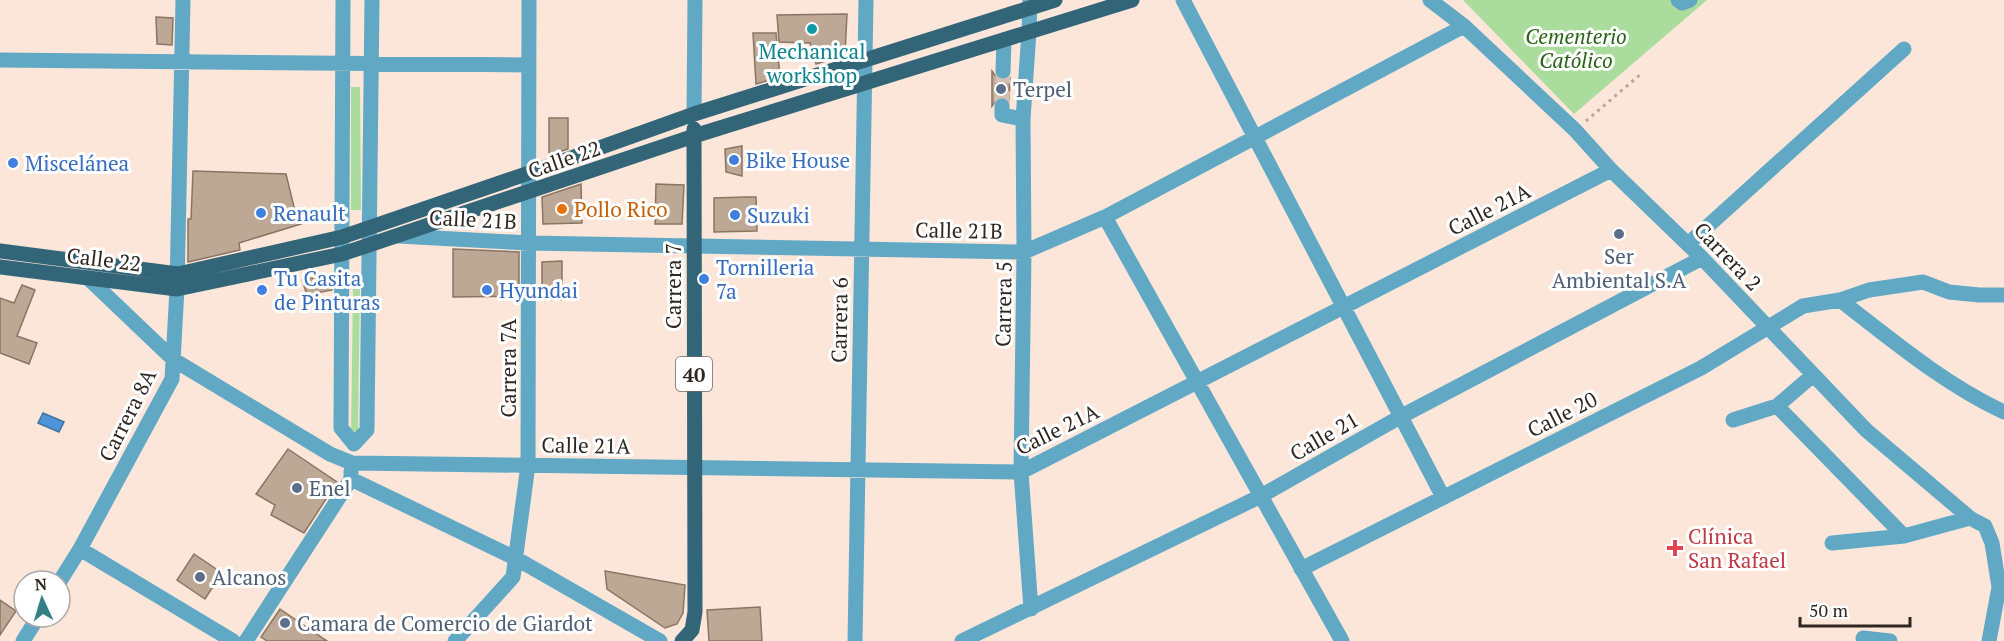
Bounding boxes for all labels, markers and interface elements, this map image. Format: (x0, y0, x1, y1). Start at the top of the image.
marker: Mechanical workshop (805, 22, 819, 36)
park label: Cementerio Católico (1525, 22, 1627, 74)
place label: Mechanical workshop (759, 37, 866, 89)
place label: Terpel (1013, 75, 1072, 103)
marker: Terpel (994, 82, 1008, 96)
street label: Calle 22 (524, 134, 604, 184)
place label: Bike House (746, 146, 850, 174)
place label: Miscelánea (25, 149, 130, 177)
marker: Bike House (727, 153, 741, 167)
marker: Miscelánea (6, 156, 20, 170)
street label: Calle 21A (1443, 176, 1536, 242)
place label: Pollo Rico (574, 195, 668, 223)
place label: Renault (273, 199, 346, 227)
place label: Suzuki (747, 201, 810, 229)
marker: Pollo Rico (555, 202, 569, 216)
street label: Calle 21B (428, 203, 518, 235)
marker: Renault (254, 206, 268, 220)
marker: Suzuki (728, 208, 742, 222)
street label: Calle 21B (915, 215, 1003, 245)
street label: Carrera 2 (1688, 215, 1768, 297)
marker: Ser Ambiental S.A (1612, 227, 1626, 241)
street label: Calle 22 (65, 241, 143, 277)
place label: Ser Ambiental S.A (1552, 242, 1687, 294)
street label: Carrera 7 (659, 243, 687, 329)
place label: Tornilleria 7a (716, 253, 815, 305)
street label: Carrera 5 (988, 261, 1018, 347)
place label: Tu Casita de Pinturas (274, 264, 380, 316)
marker: Tornilleria 7a (697, 272, 711, 286)
place label: Hyundai (499, 276, 578, 304)
street label: Carrera 6 (824, 277, 854, 363)
marker: Tu Casita de Pinturas (255, 283, 269, 297)
marker: Hyundai (480, 283, 494, 297)
street label: Carrera 7A (494, 318, 522, 417)
road number: 40 (676, 357, 712, 391)
street label: Carrera 8A (92, 363, 162, 466)
street label: Calle 20 (1522, 385, 1602, 443)
street label: Calle 21A (1011, 397, 1104, 461)
street label: Calle 21 (1285, 405, 1363, 467)
street label: Calle 21A (541, 430, 631, 460)
place label: Enel (309, 474, 351, 502)
marker: Enel (290, 481, 304, 495)
place label: Clínica San Rafael (1688, 522, 1786, 574)
marker: Clínica San Rafael (1666, 539, 1684, 557)
place label: Alcanos (212, 563, 286, 591)
north arrow (12, 569, 72, 629)
marker: Alcanos (193, 570, 207, 584)
text: N (34, 573, 48, 595)
scale bar (1800, 590, 1910, 628)
text: 50 m (1809, 598, 1849, 622)
place label: Camara de Comercio de Giardot (297, 609, 593, 637)
marker: Camara de Comercio de Giardot (278, 616, 292, 630)

